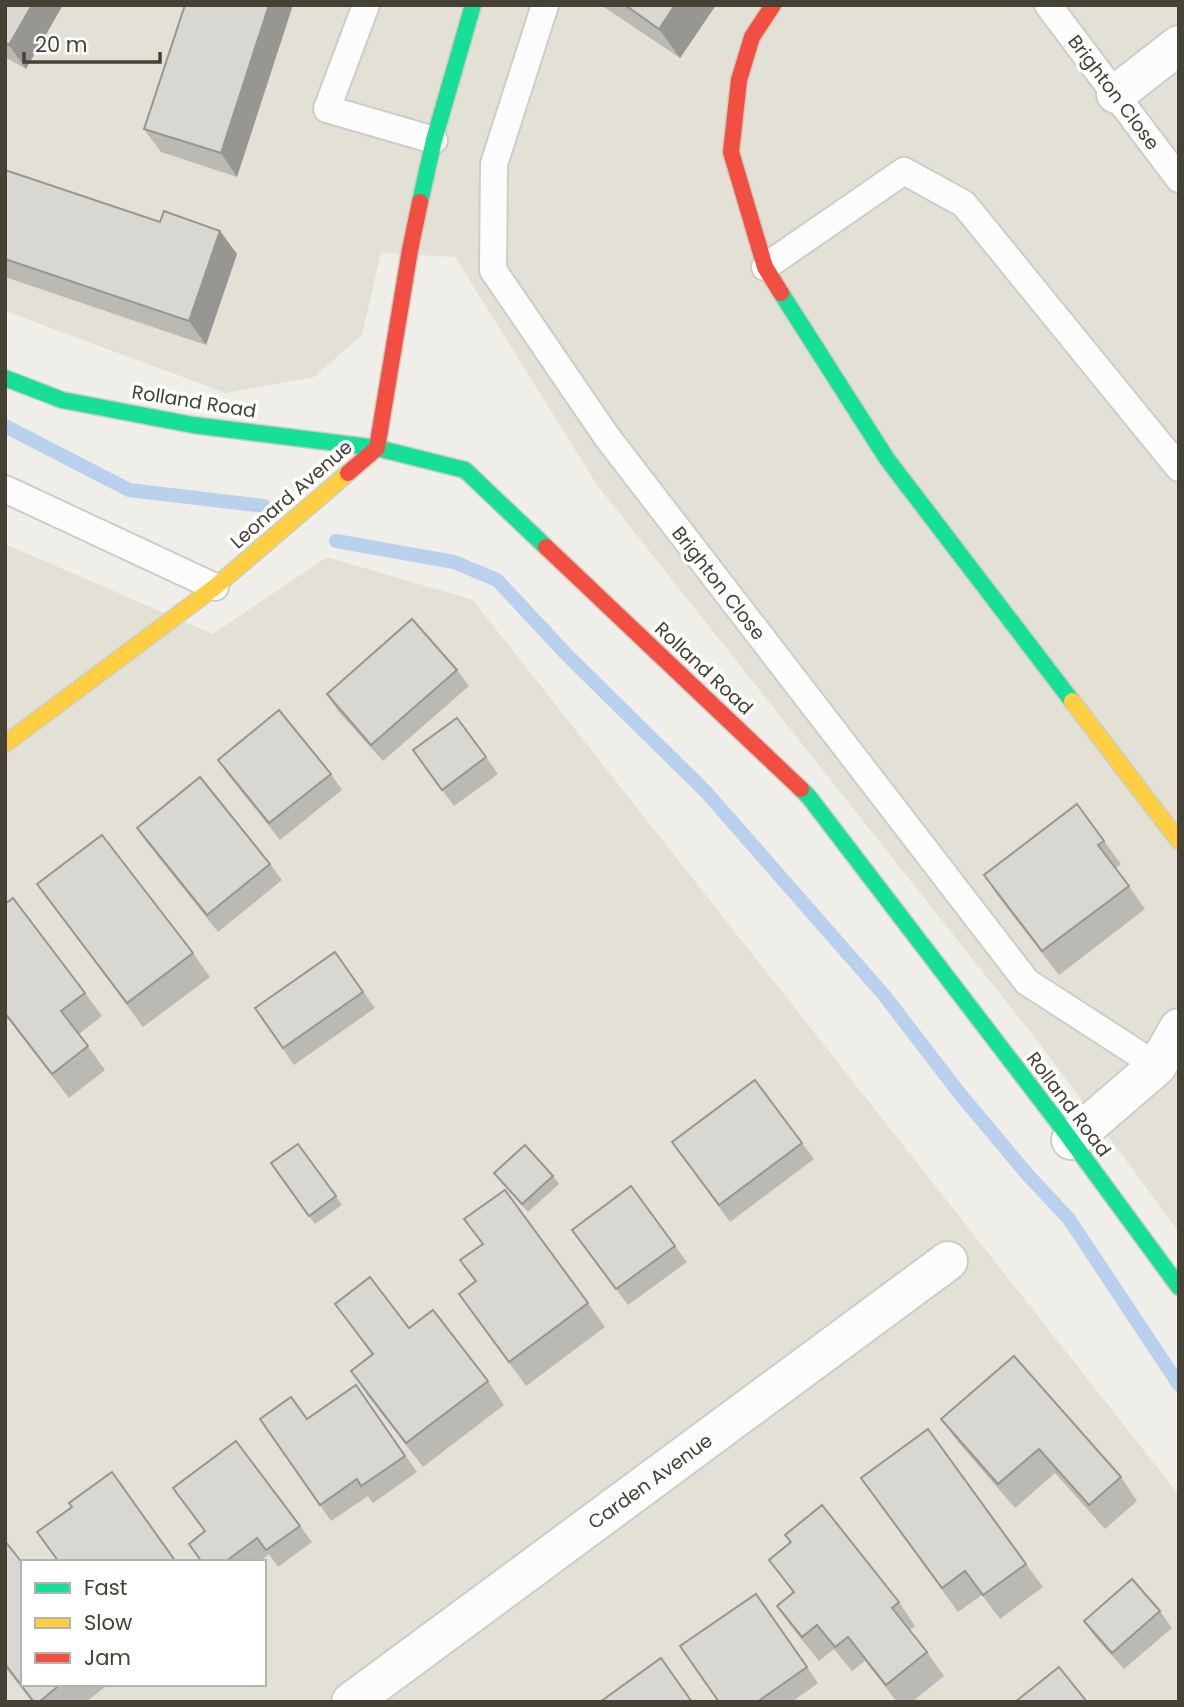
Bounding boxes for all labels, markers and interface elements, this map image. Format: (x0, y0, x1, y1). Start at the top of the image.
scale bar (24, 21, 161, 65)
street label: Brighton Close (1061, 29, 1166, 156)
text: 20 m (35, 30, 88, 59)
street label: Rolland Road (130, 378, 258, 425)
street label: Leonard Avenue (225, 434, 358, 555)
street label: Brighton Close (666, 521, 772, 646)
street label: Rolland Road (649, 616, 759, 721)
street label: Rolland Road (1020, 1046, 1117, 1162)
street label: Carden Avenue (583, 1427, 718, 1536)
legend (21, 1560, 266, 1686)
text: Fast (84, 1573, 127, 1602)
text: Slow (84, 1608, 132, 1637)
text: Jam (84, 1643, 131, 1672)

